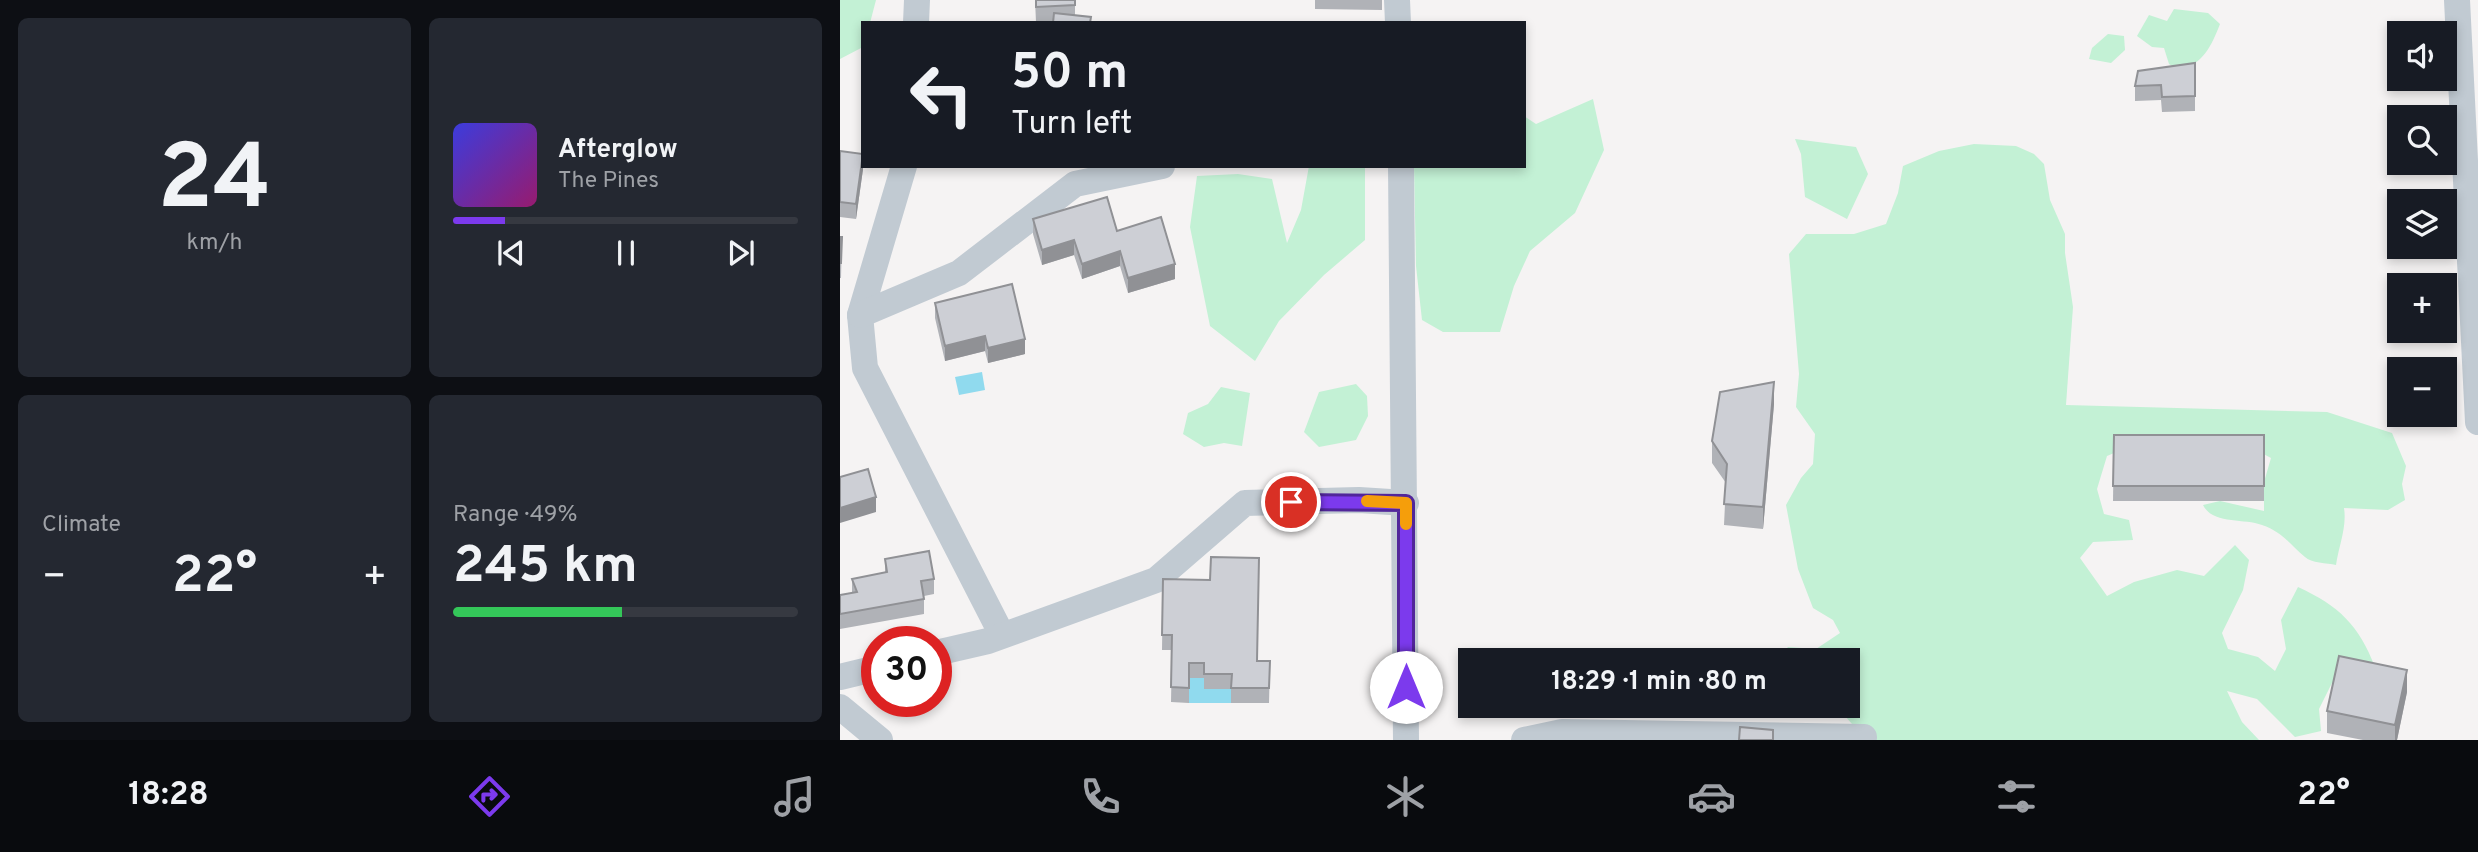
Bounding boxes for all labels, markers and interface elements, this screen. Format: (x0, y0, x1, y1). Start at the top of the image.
map controls (2387, 21, 2457, 427)
button: sound (2387, 21, 2457, 91)
text: 50 m (1011, 44, 1128, 106)
icon: left (896, 49, 987, 140)
text: Turn left (1011, 105, 1132, 145)
button: search (2387, 105, 2457, 175)
text: 24 (157, 126, 272, 241)
text: Afterglow (558, 134, 678, 167)
text: The Pines (558, 167, 659, 196)
button: layers (2387, 189, 2457, 259)
text: km/h (187, 229, 242, 258)
icon: previous (492, 234, 530, 272)
icon: pause (607, 234, 645, 272)
icon: next (722, 234, 760, 272)
button: + (2387, 273, 2457, 343)
button: − (2387, 357, 2457, 427)
pin (1261, 472, 1321, 532)
icon: arrive (1272, 483, 1310, 521)
text: Range · 49% (453, 501, 577, 530)
text: Climate (42, 511, 121, 540)
text: 245 km (453, 535, 638, 601)
text: 22° (172, 545, 257, 611)
text: − (42, 554, 67, 603)
text: + (362, 554, 387, 603)
speed limit sign: 30 (861, 626, 952, 717)
position arrow (1369, 650, 1443, 724)
text: 18:29 · 1 min · 80 m (1551, 666, 1767, 699)
icon: directions (465, 772, 514, 821)
icon: music (770, 772, 819, 821)
icon: phone (1076, 772, 1125, 821)
icon: climate (1381, 772, 1430, 821)
icon: car (1687, 772, 1736, 821)
icon: filters (1992, 772, 2041, 821)
text: 18:28 (128, 776, 209, 816)
text: 22° (2297, 776, 2350, 816)

